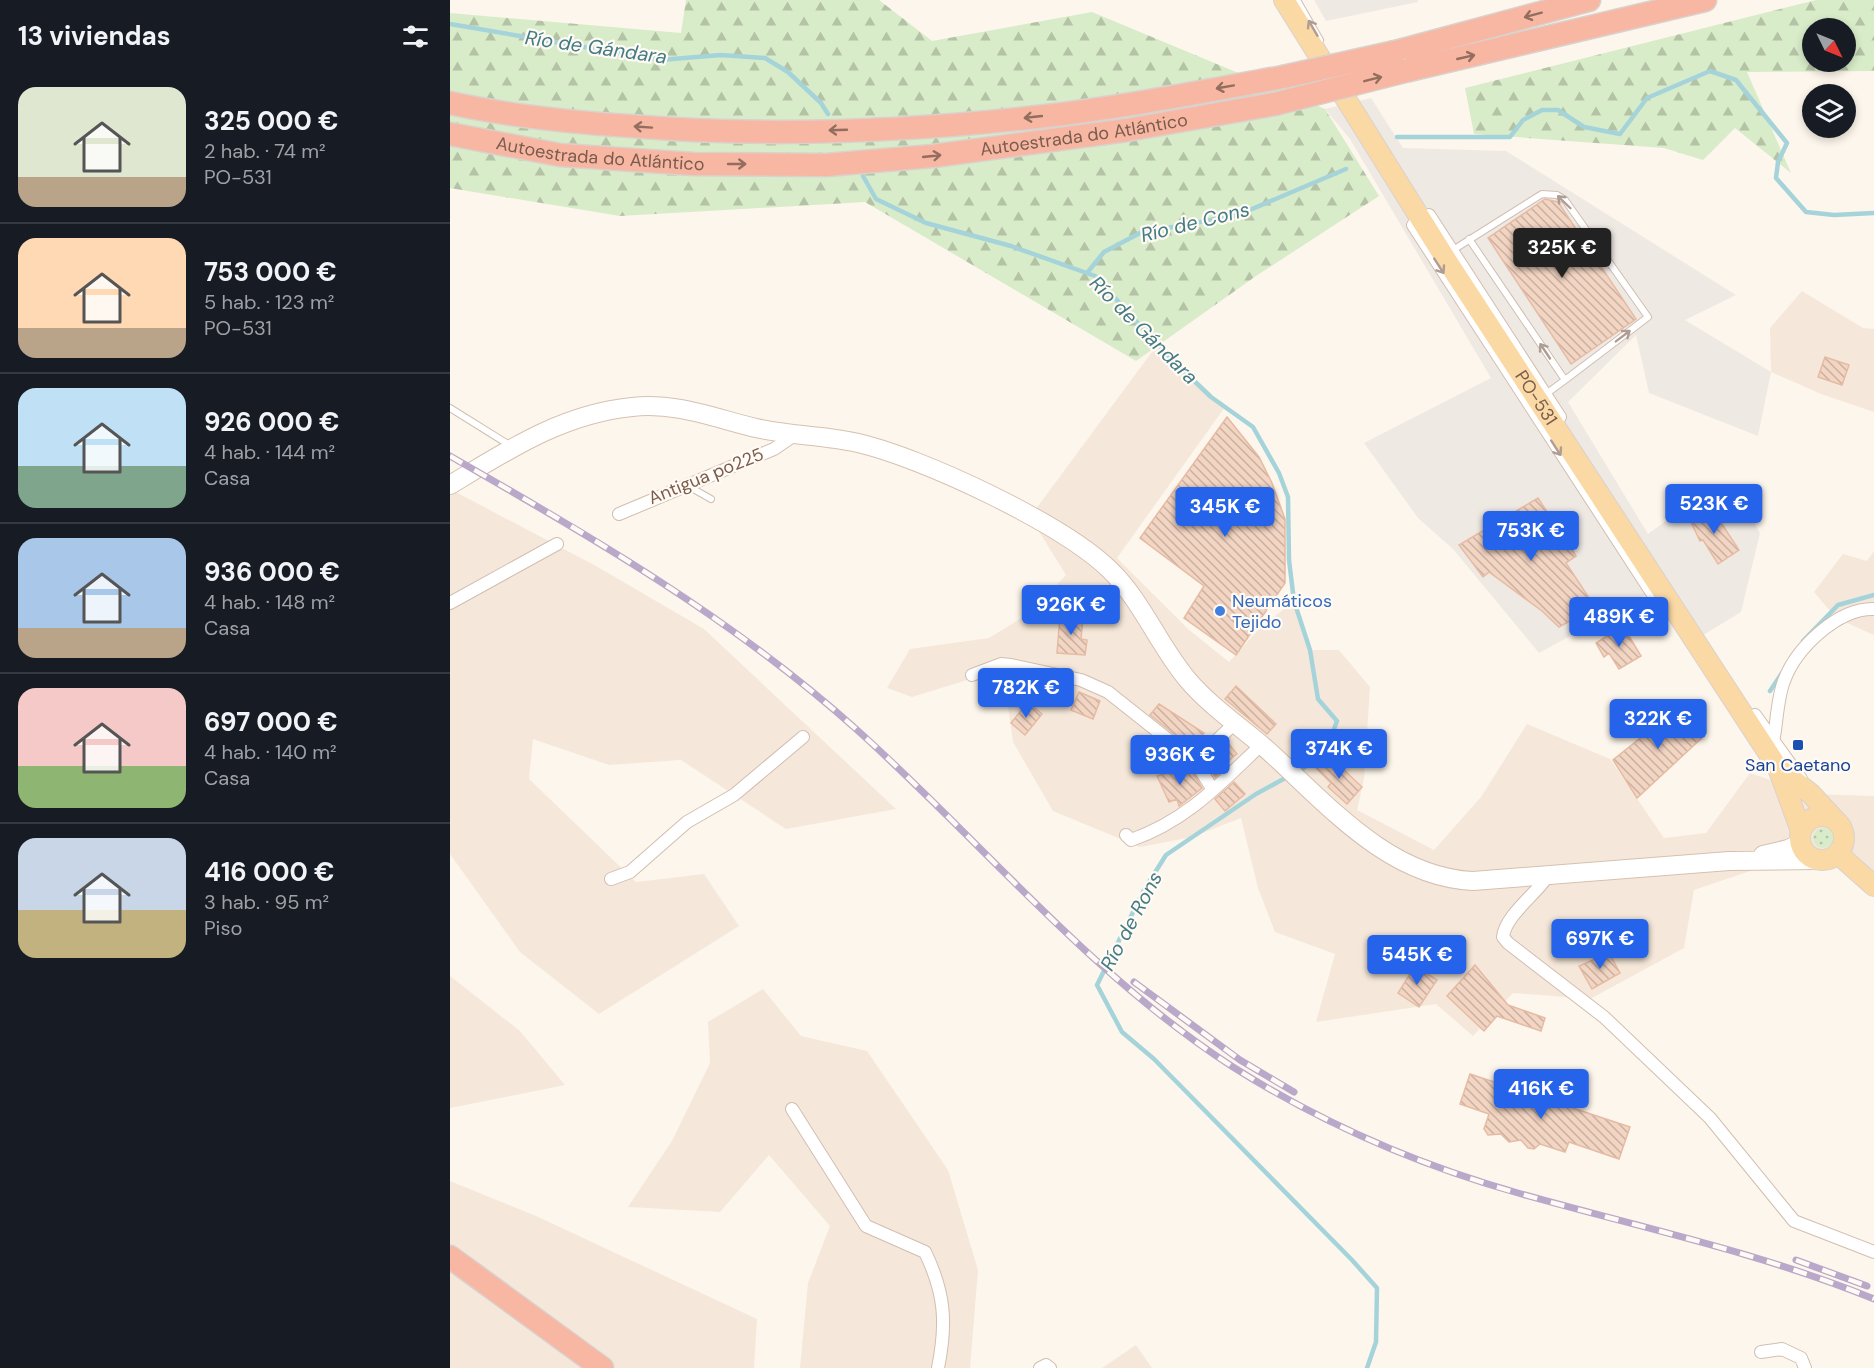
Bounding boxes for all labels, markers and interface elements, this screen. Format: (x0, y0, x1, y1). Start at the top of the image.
one-way arrow (1523, 10, 1542, 21)
north arrow (1802, 18, 1856, 72)
map controls (1802, 18, 1856, 138)
text: 13 viviendas (18, 19, 171, 53)
icon: filters (399, 20, 432, 53)
one-way arrow (1307, 20, 1319, 37)
water label: Río de Gándara (523, 24, 669, 70)
one-way arrow (1456, 50, 1475, 62)
one-way arrow (1363, 73, 1382, 85)
one-way arrow (1216, 82, 1236, 93)
button: layers (1802, 84, 1856, 138)
text: 325 000 € (204, 104, 339, 138)
street label: Autoestrada do Atlántico (979, 108, 1189, 162)
icon: home (66, 111, 138, 183)
one-way arrow (1023, 112, 1043, 123)
one-way arrow (634, 122, 654, 133)
one-way arrow (829, 124, 849, 136)
street label: Autoestrada do Atlántico (494, 131, 705, 176)
text: 2 hab. · 74 m² (204, 138, 326, 164)
one-way arrow (921, 150, 941, 161)
one-way arrow (727, 158, 747, 170)
text: PO-531 (204, 164, 272, 190)
one-way arrow (1557, 195, 1572, 209)
water label: Río de Cons (1138, 196, 1252, 248)
pin: 325K € (1513, 228, 1611, 279)
text: 325K € (1527, 234, 1597, 260)
text: 753 000 € (204, 255, 337, 289)
one-way arrow (1432, 258, 1445, 275)
icon: home (66, 262, 138, 334)
water label: Río de Gándara (1084, 270, 1204, 390)
text: 5 hab. · 123 m² (204, 289, 334, 315)
text: PO-531 (204, 315, 272, 341)
one-way arrow (1615, 330, 1631, 342)
one-way arrow (1539, 343, 1551, 360)
street label: PO-531 (1510, 366, 1563, 430)
text: 926 000 € (204, 405, 340, 439)
icon: home (66, 412, 138, 484)
text: 4 hab. · 144 m² (204, 439, 335, 465)
one-way arrow (1550, 439, 1562, 456)
street label: Antigua po225 (645, 442, 767, 510)
text: Casa (204, 465, 250, 491)
pin: 523K € (1665, 484, 1763, 535)
pin: 345K € (1176, 487, 1274, 538)
text: 523K € (1679, 490, 1749, 516)
text: 345K € (1189, 493, 1261, 519)
pin: 753K € (1482, 511, 1580, 562)
text: 753K € (1497, 517, 1565, 543)
text: 936 000 € (204, 555, 340, 589)
icon: home (66, 562, 138, 634)
pin: 926K € (1022, 585, 1120, 636)
text: 4 hab. · 148 m² (204, 589, 335, 615)
place label: Neumáticos Tejido (1232, 589, 1332, 634)
text: 926K € (1036, 591, 1106, 617)
pin: 489K € (1570, 597, 1668, 648)
text: 489K € (1583, 603, 1655, 629)
marker: Neumáticos Tejido (1213, 604, 1227, 618)
text: Casa (204, 615, 250, 641)
pin: 782K € (977, 668, 1075, 719)
text: 782K € (992, 674, 1060, 700)
pin: 322K € (1609, 699, 1707, 750)
text: 697 000 € (204, 705, 338, 739)
text: 322K € (1624, 705, 1692, 731)
icon: home (66, 712, 138, 784)
pin: 374K € (1290, 729, 1388, 780)
pin: 936K € (1131, 735, 1229, 786)
text: 374K € (1305, 735, 1373, 761)
marker: San Caetano (1791, 738, 1805, 752)
text: 4 hab. · 140 m² (204, 739, 337, 765)
text: 936K € (1145, 741, 1215, 767)
place label: San Caetano (1745, 753, 1851, 777)
text: Casa (204, 765, 250, 791)
text: 416 000 € (204, 855, 335, 889)
icon: home (66, 862, 138, 934)
water label: Río de Rons (1094, 867, 1168, 975)
text: 3 hab. · 95 m² (204, 889, 329, 915)
text: Piso (204, 915, 242, 941)
pin: 697K € (1551, 919, 1649, 970)
text: 697K € (1565, 925, 1635, 951)
pin: 545K € (1368, 935, 1466, 986)
text: 545K € (1381, 941, 1453, 967)
pin: 416K € (1492, 1069, 1590, 1120)
text: 416K € (1508, 1075, 1574, 1101)

